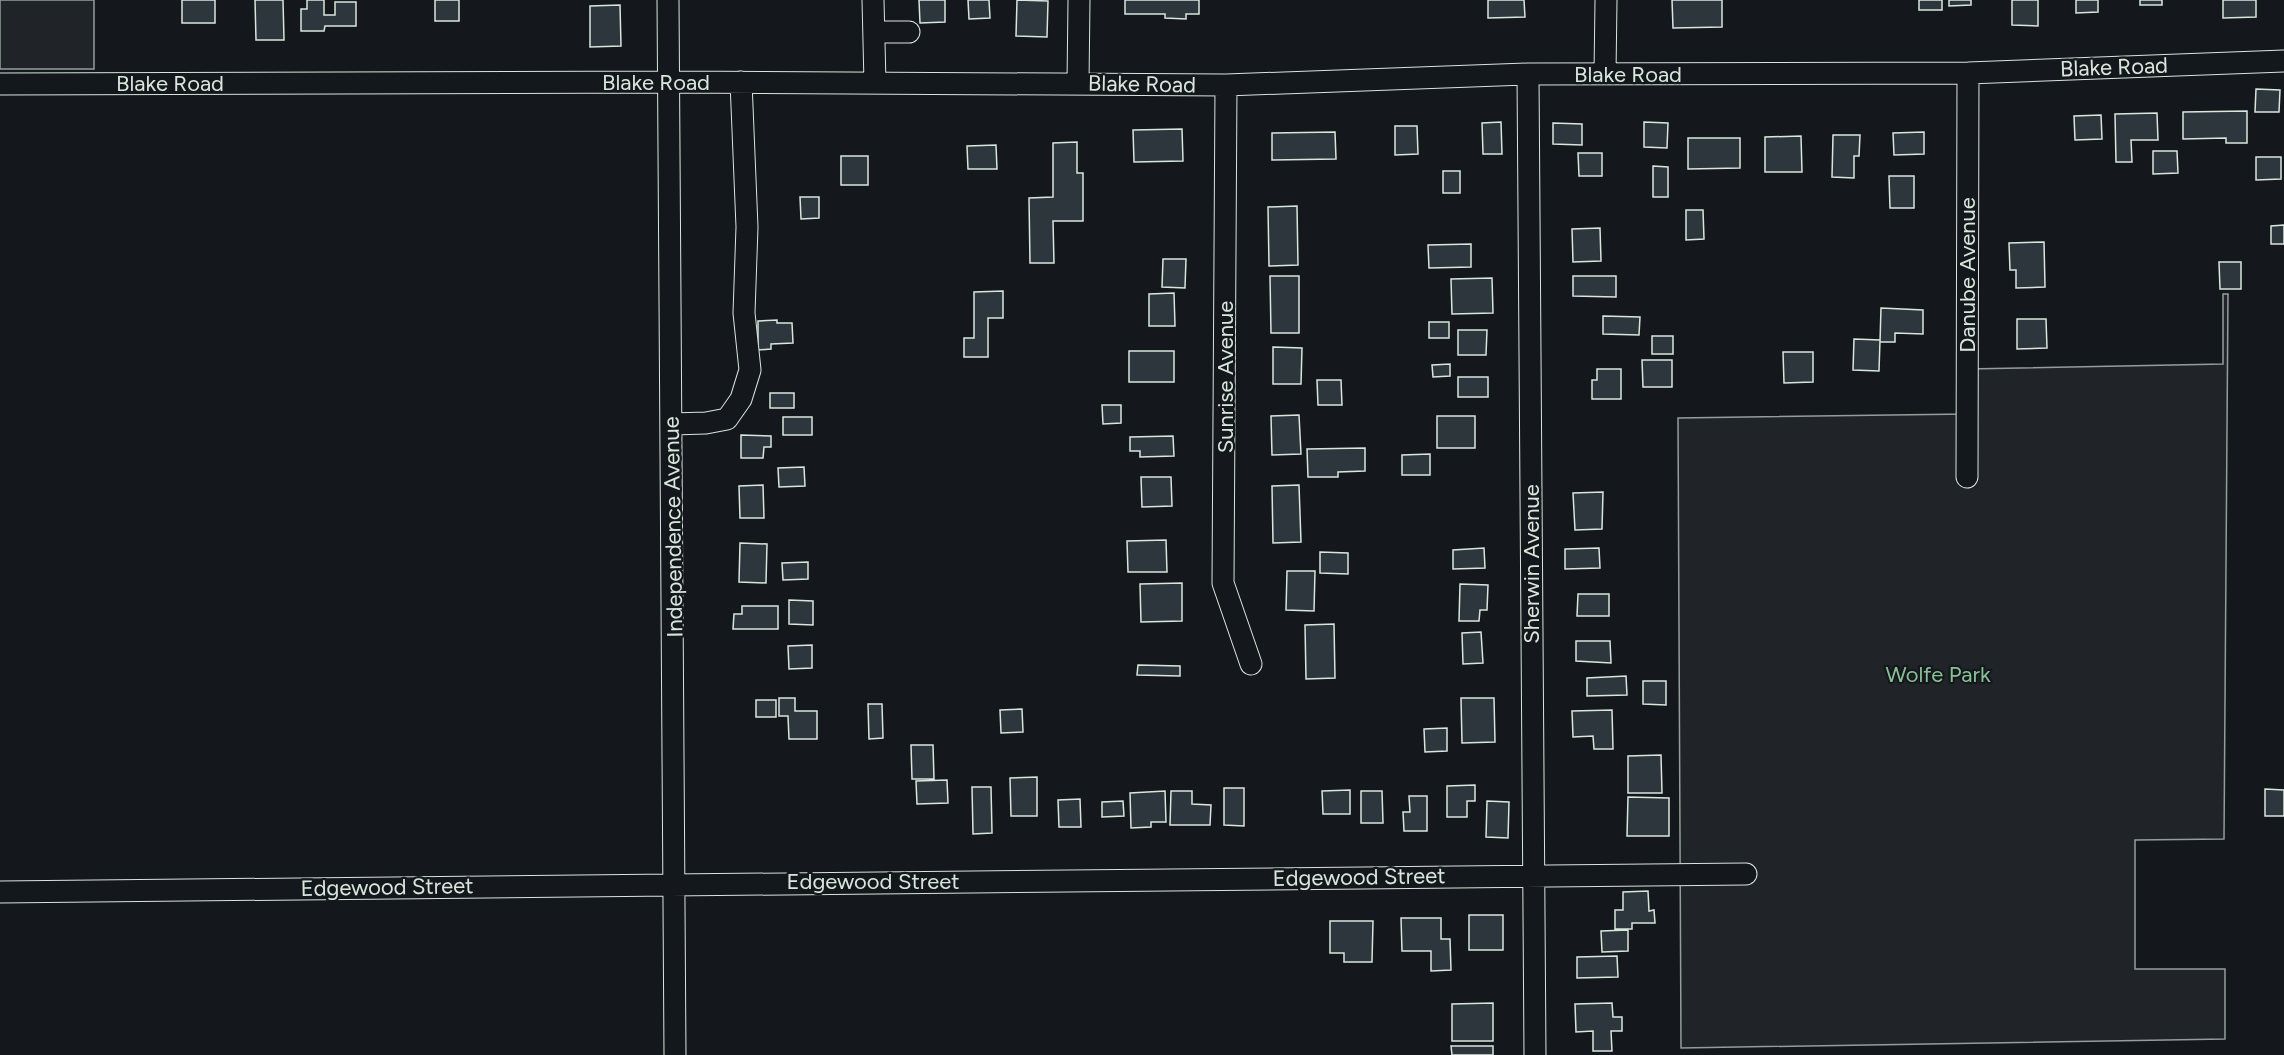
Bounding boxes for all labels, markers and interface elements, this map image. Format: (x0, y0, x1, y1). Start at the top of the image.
street label: Blake Road (2060, 52, 2168, 82)
street label: Blake Road (1574, 61, 1682, 88)
street label: Blake Road (602, 69, 710, 96)
street label: Blake Road (116, 70, 224, 97)
street label: Blake Road (1088, 70, 1196, 98)
street label: Danube Avenue (1954, 197, 1981, 353)
street label: Sunrise Avenue (1212, 301, 1239, 453)
street label: Independence Avenue (658, 416, 688, 638)
street label: Sherwin Avenue (1518, 484, 1545, 644)
park label: Wolfe Park (1885, 661, 1991, 688)
street label: Edgewood Street (1272, 862, 1446, 892)
street label: Edgewood Street (787, 868, 960, 895)
street label: Edgewood Street (300, 872, 474, 902)

